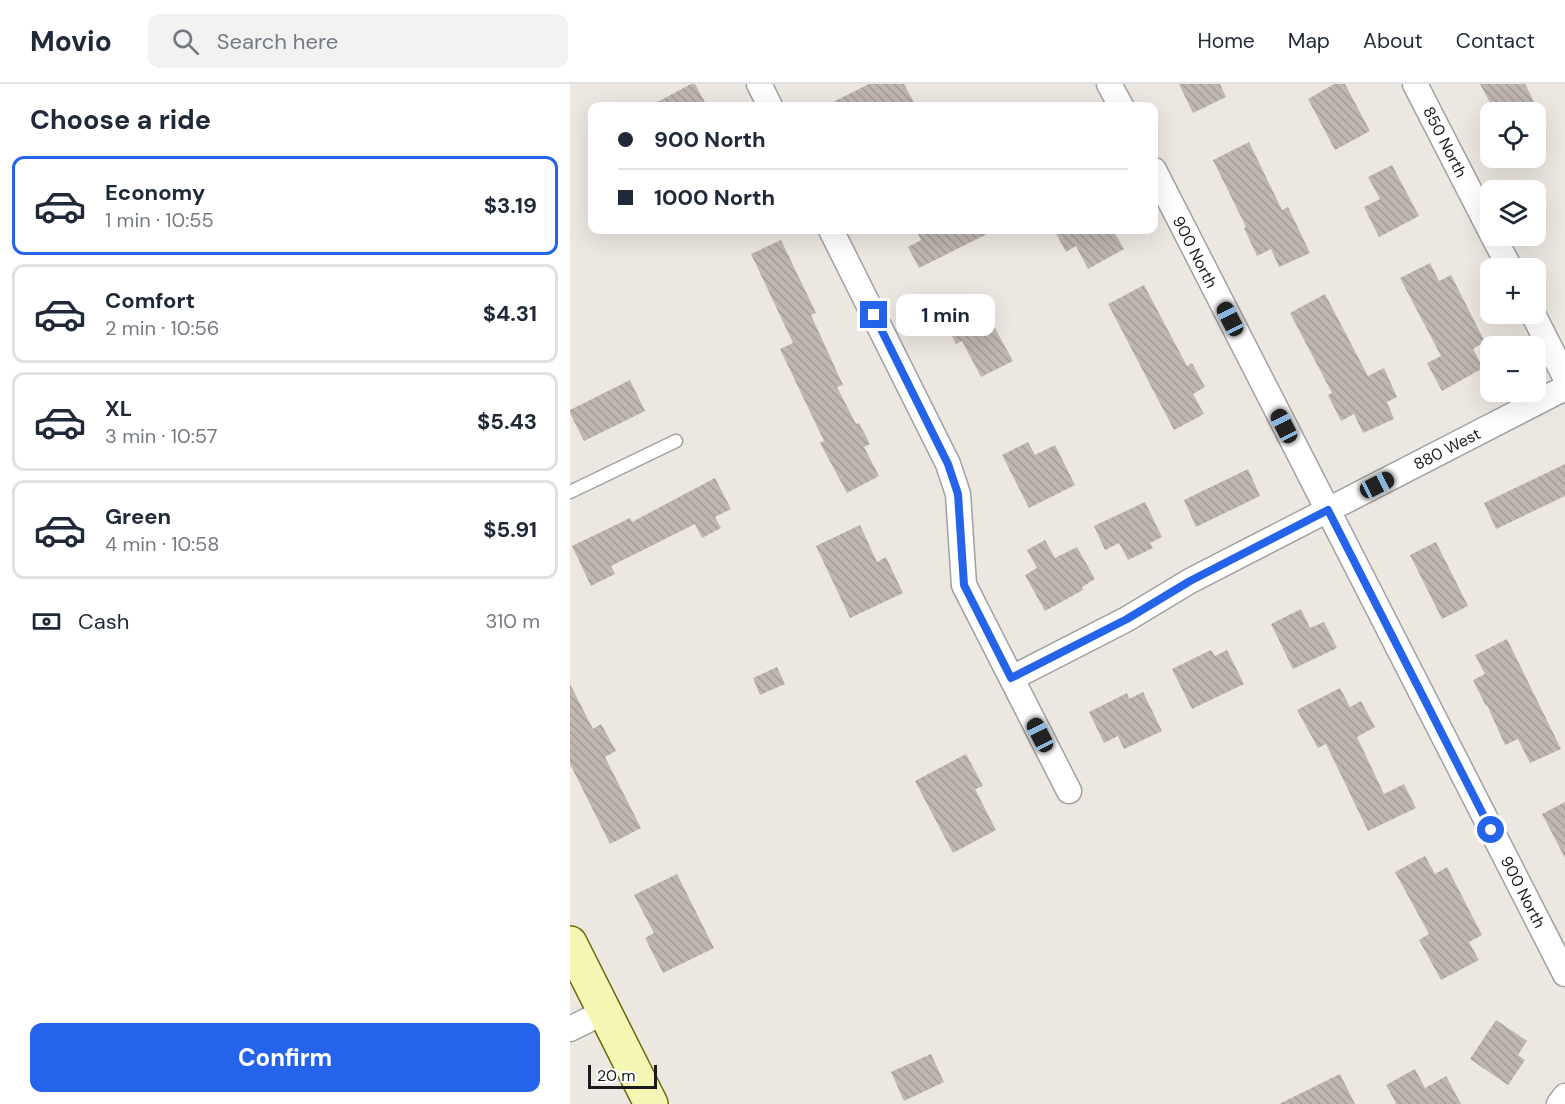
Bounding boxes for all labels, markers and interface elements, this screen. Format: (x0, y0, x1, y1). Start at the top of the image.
search box (148, 14, 568, 68)
text: Movio (30, 23, 112, 60)
icon: search (169, 25, 202, 58)
text: Search here (217, 27, 338, 56)
text: Home (1197, 27, 1255, 55)
text: Map (1288, 27, 1330, 55)
text: About (1363, 27, 1423, 55)
text: Contact (1456, 27, 1535, 55)
text: Choose a ride (30, 102, 211, 137)
map controls (1480, 102, 1546, 402)
button: locate (1480, 102, 1546, 168)
street label: 850 North (1418, 103, 1472, 181)
text: 900 North (654, 125, 766, 154)
text: Economy (105, 178, 205, 207)
icon: car (33, 179, 87, 233)
button: layers (1480, 180, 1546, 246)
text: 1000 North (654, 183, 775, 212)
text: $3.19 (484, 191, 537, 220)
text: 1 min · 10:55 (105, 207, 214, 233)
street label: 900 North (1168, 212, 1222, 292)
button: + (1480, 258, 1546, 324)
text: Comfort (105, 286, 195, 315)
icon: car (33, 287, 87, 341)
callout: 1 min (895, 294, 994, 336)
text: $4.31 (483, 299, 537, 328)
car (1214, 299, 1246, 339)
route end (860, 301, 887, 328)
text: 1 min (921, 302, 970, 328)
text: 2 min · 10:56 (105, 315, 219, 341)
button: − (1480, 336, 1546, 402)
text: XL (105, 394, 132, 423)
icon: car (33, 395, 87, 449)
car (1268, 406, 1300, 446)
text: $5.43 (477, 407, 537, 436)
text: 3 min · 10:57 (105, 423, 217, 449)
street label: 880 West (1410, 423, 1484, 475)
car (1357, 469, 1397, 501)
text: Green (105, 502, 171, 531)
icon: car (33, 503, 87, 557)
text: $5.91 (483, 515, 537, 544)
text: 4 min · 10:58 (105, 531, 219, 557)
icon: cash (30, 605, 63, 638)
text: Cash (78, 607, 129, 636)
text: 310 m (485, 608, 540, 634)
car (1024, 715, 1056, 755)
route start (1477, 816, 1504, 843)
street label: 900 North (1496, 852, 1550, 932)
button: Confirm (30, 1023, 540, 1092)
scale bar (588, 1062, 657, 1090)
text: 20 m (597, 1065, 636, 1086)

